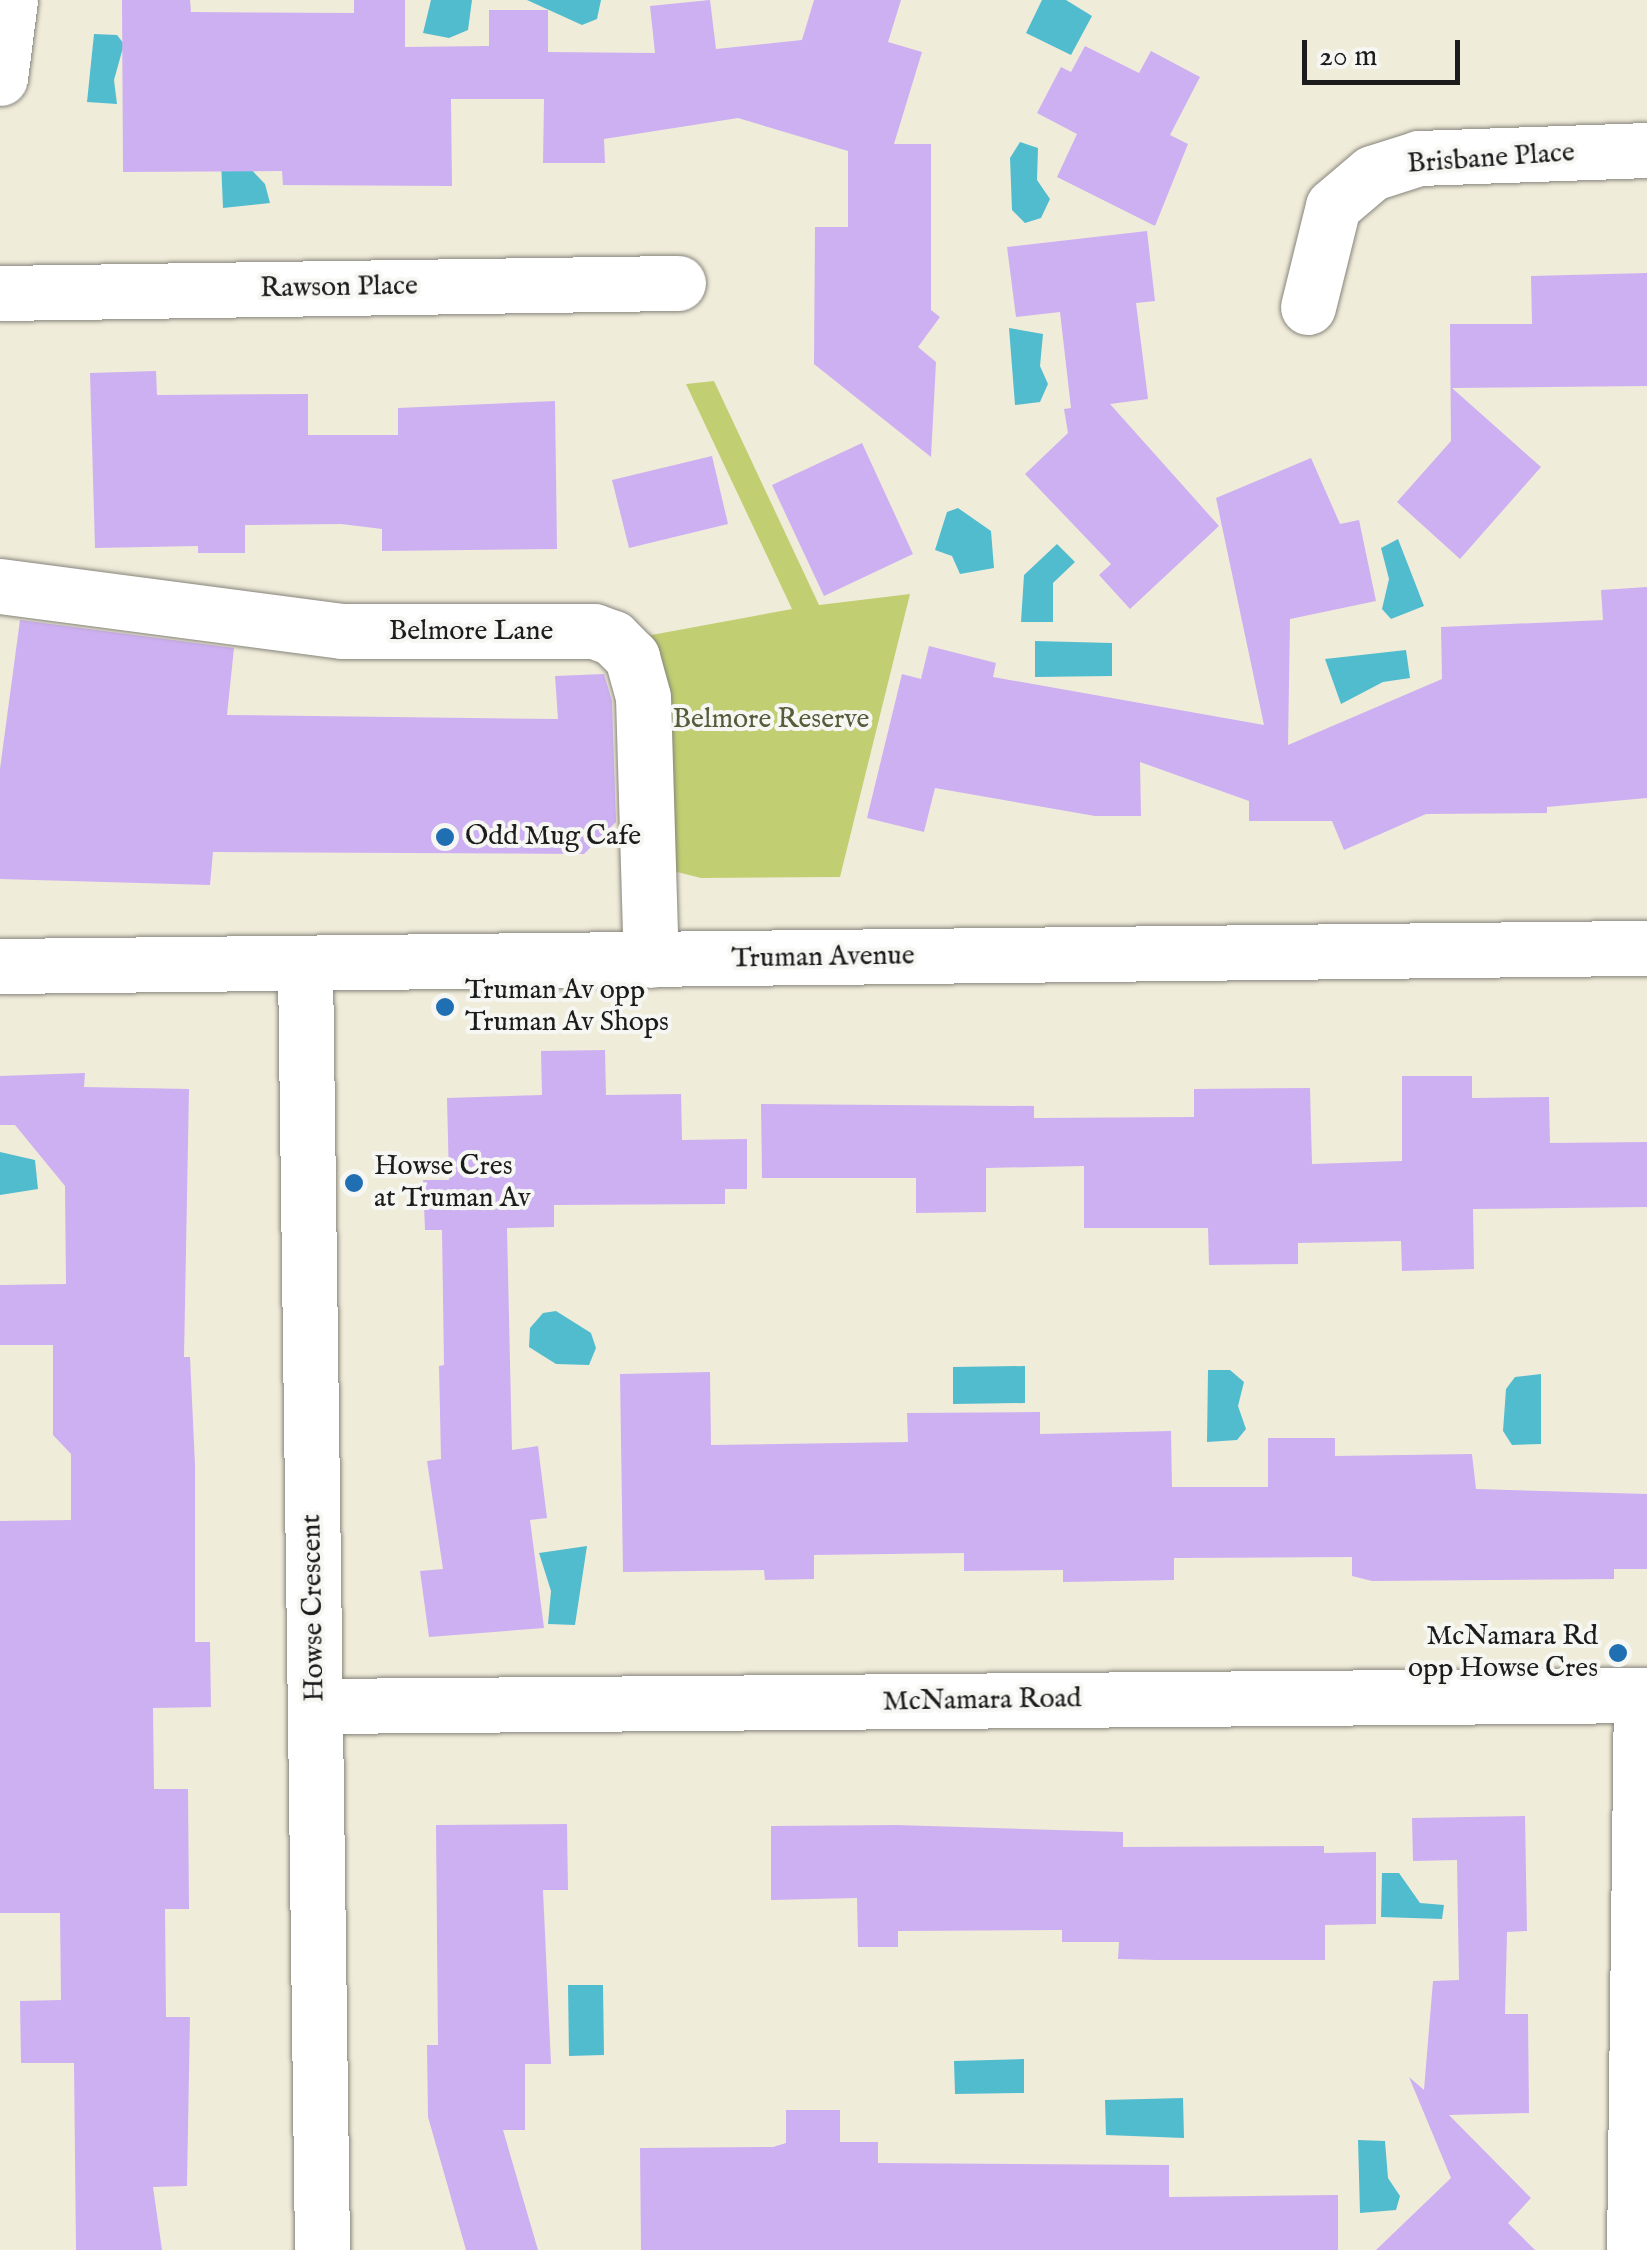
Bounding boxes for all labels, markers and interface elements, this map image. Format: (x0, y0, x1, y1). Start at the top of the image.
scale bar (1307, 20, 1464, 82)
text: 20 m (1319, 38, 1378, 76)
street label: Brisbane Place (1406, 136, 1576, 182)
street label: Rawson Place (260, 270, 418, 306)
street label: Belmore Lane (389, 615, 553, 649)
park label: Belmore Reserve (673, 703, 869, 737)
place label: Odd Mug Cafe (465, 820, 641, 854)
marker: Odd Mug Cafe (434, 826, 456, 848)
street label: Truman Avenue (731, 940, 915, 976)
place label: Truman Av opp Truman Av Shops (465, 974, 669, 1040)
marker: Truman Av opp Truman Av Shops (434, 996, 456, 1018)
place label: Howse Cres at Truman Av (374, 1150, 530, 1216)
marker: Howse Cres at Truman Av (343, 1172, 365, 1194)
street label: Howse Crescent (296, 1514, 332, 1702)
place label: McNamara Rd opp Howse Cres (1408, 1620, 1598, 1686)
marker: McNamara Rd opp Howse Cres (1607, 1642, 1629, 1664)
street label: McNamara Road (882, 1682, 1082, 1720)

